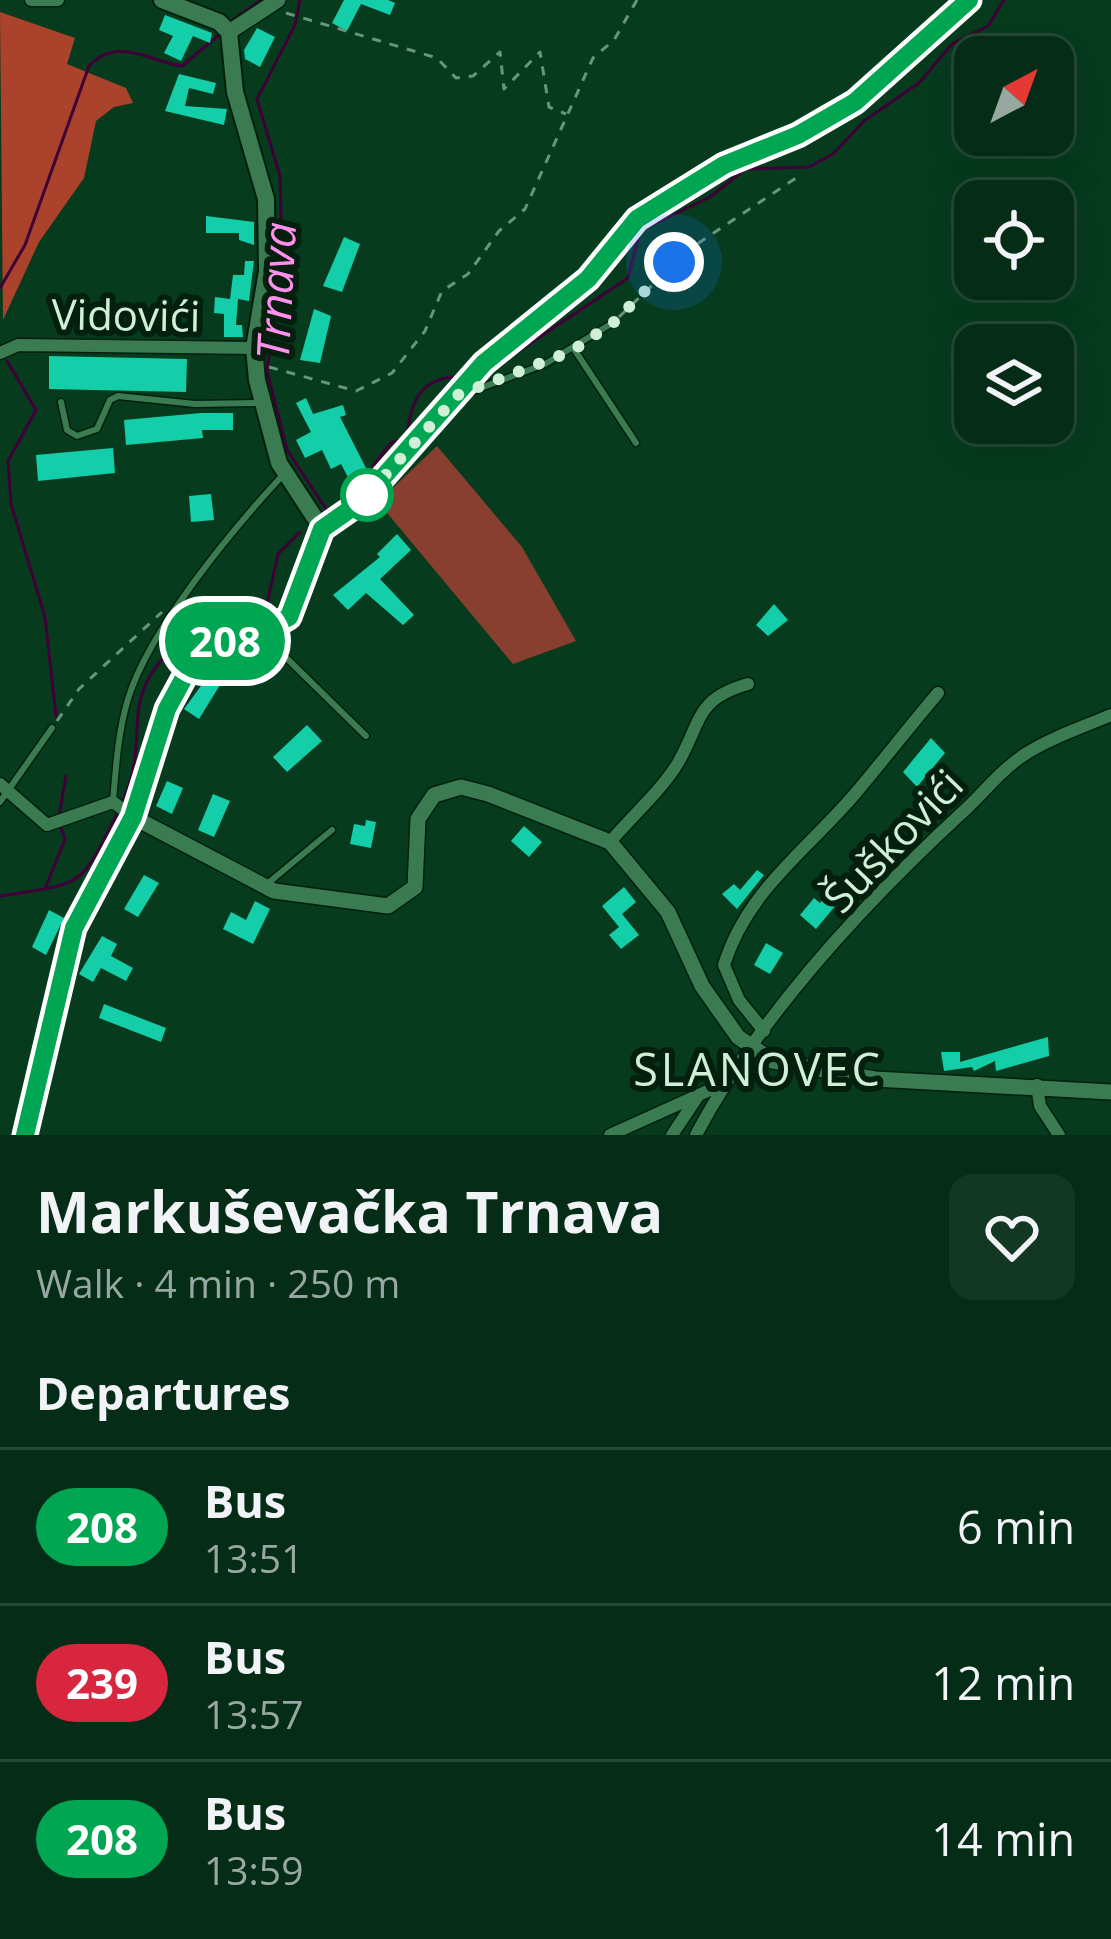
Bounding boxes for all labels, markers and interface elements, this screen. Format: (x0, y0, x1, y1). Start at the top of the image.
north arrow (954, 36, 1074, 156)
map controls (954, 36, 1074, 444)
button: locate (954, 180, 1074, 300)
water label: Trnava (241, 221, 309, 361)
your location (644, 232, 704, 292)
street label: Vidovići (51, 284, 201, 344)
button: layers (954, 324, 1074, 444)
unlabelled marker (342, 470, 392, 520)
line badge: 208 (156, 602, 294, 680)
text: 208 (189, 612, 261, 669)
street label: Šuškovići (810, 756, 974, 924)
district label: SLANOVEC (633, 1038, 883, 1099)
text: Markuševačka Trnava (36, 1172, 663, 1250)
button: heart (949, 1174, 1075, 1300)
text: Walk · 4 min · 250 m (36, 1256, 400, 1309)
text: Departures (36, 1362, 291, 1423)
text: Bus (204, 1470, 286, 1531)
text: 6 min (957, 1496, 1075, 1557)
text: 208 (66, 1498, 138, 1555)
text: 13:51 (204, 1531, 303, 1584)
text: Bus (204, 1626, 286, 1687)
text: 12 min (931, 1652, 1075, 1713)
text: 239 (66, 1654, 138, 1711)
text: 13:57 (204, 1687, 303, 1740)
text: Bus (204, 1782, 286, 1843)
text: 14 min (931, 1808, 1075, 1869)
text: 208 (66, 1810, 138, 1867)
text: 13:59 (204, 1843, 303, 1896)

